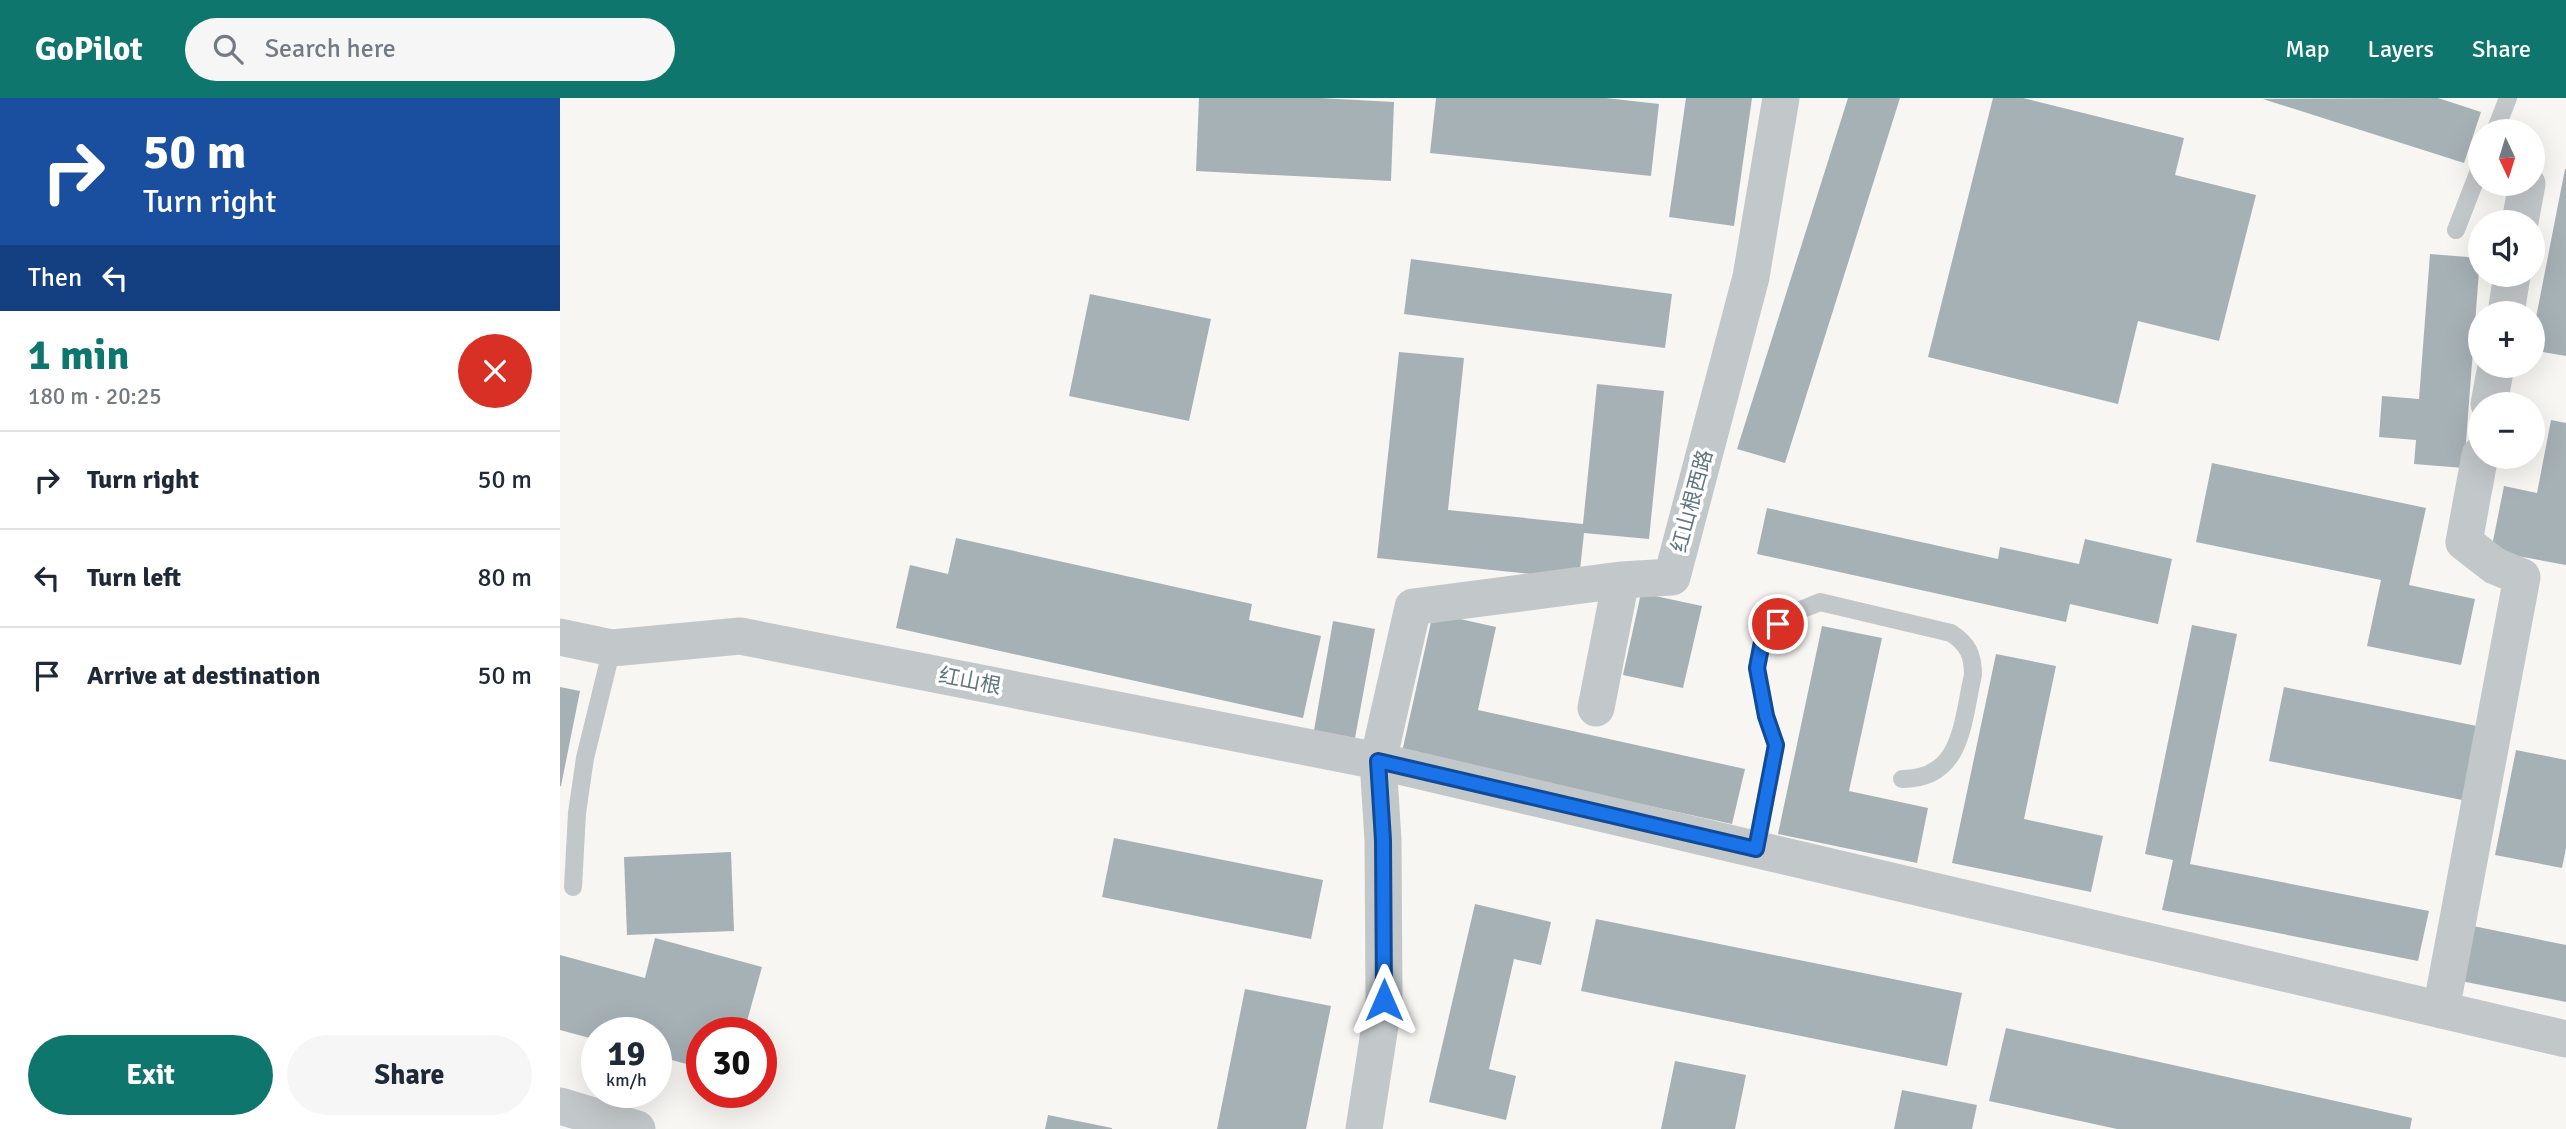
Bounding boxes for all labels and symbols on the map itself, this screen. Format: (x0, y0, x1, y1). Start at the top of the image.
north arrow (2468, 119, 2544, 196)
street label: 红山根西路 (1666, 447, 1718, 555)
pin (1748, 594, 1808, 654)
street label: 红山根 (937, 662, 1003, 700)
position arrow (1347, 963, 1421, 1037)
speed limit sign: 30 (686, 1017, 777, 1108)

